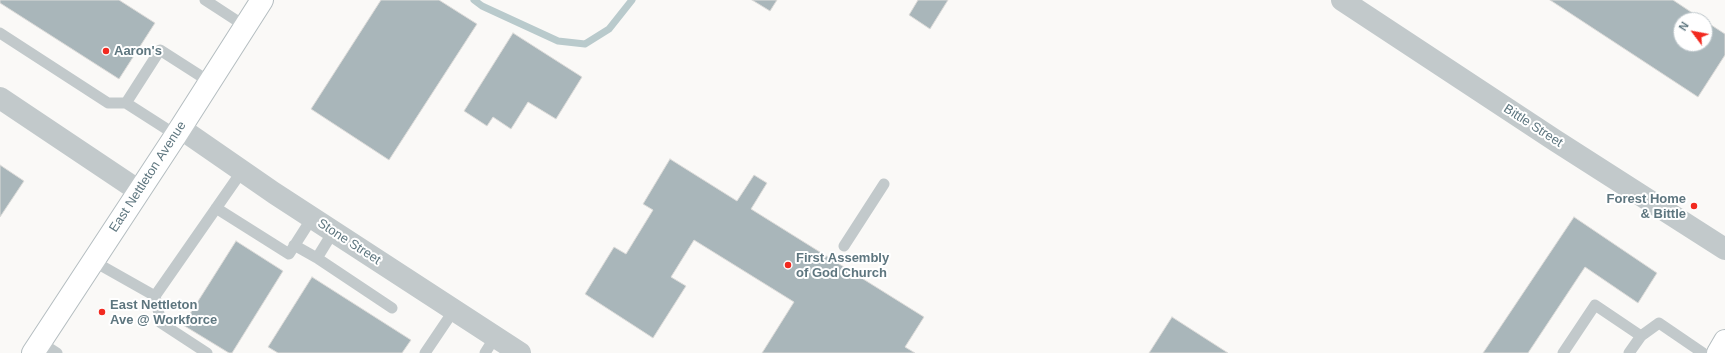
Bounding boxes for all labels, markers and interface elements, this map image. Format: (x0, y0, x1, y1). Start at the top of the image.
north arrow (1673, 12, 1713, 52)
text: N (1676, 20, 1691, 33)
place label: Aaron's (114, 43, 162, 59)
marker: Aaron's (101, 46, 111, 56)
street label: Bittle Street (1501, 101, 1565, 151)
street label: East Nettleton Avenue (106, 119, 190, 235)
place label: Forest Home & Bittle (1607, 191, 1686, 222)
marker: Forest Home & Bittle (1689, 201, 1699, 211)
street label: Stone Street (314, 216, 384, 268)
place label: First Assembly of God Church (796, 250, 889, 281)
marker: First Assembly of God Church (783, 260, 793, 270)
place label: East Nettleton Ave @ Workforce (110, 297, 217, 328)
marker: East Nettleton Ave @ Workforce (97, 307, 107, 317)

